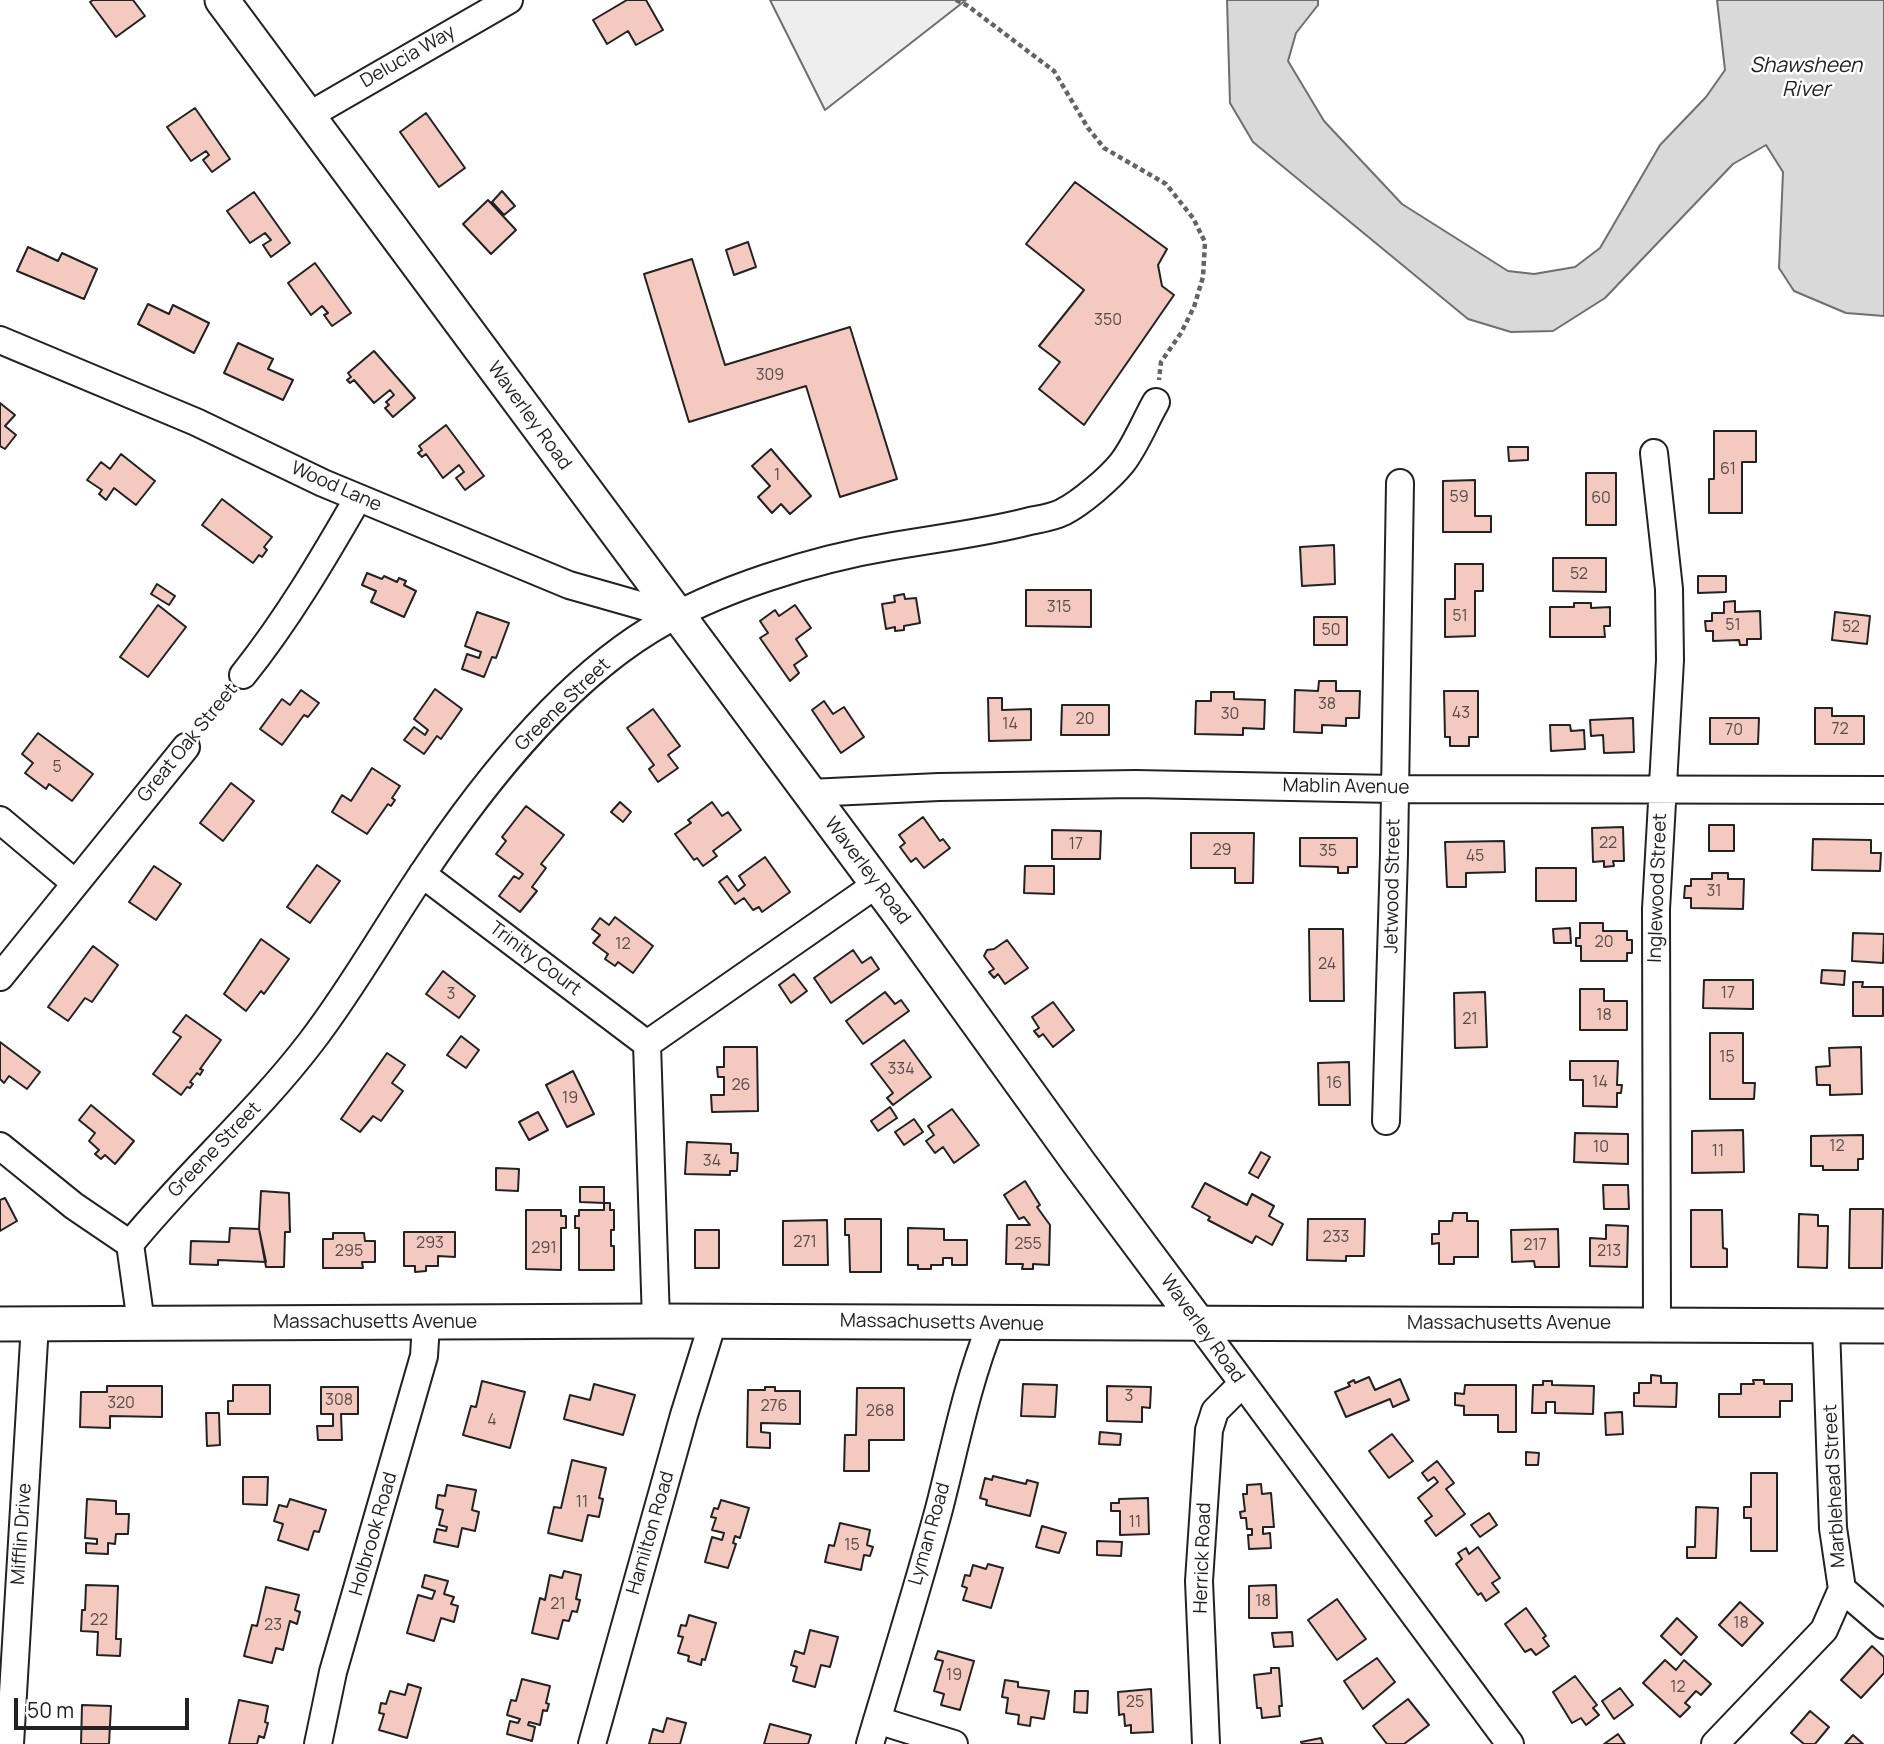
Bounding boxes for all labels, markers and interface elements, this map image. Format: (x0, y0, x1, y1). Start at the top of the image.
street label: Delucia Way (357, 21, 459, 93)
water label: Shawsheen River (1750, 53, 1862, 103)
house number: 350 (1094, 311, 1122, 331)
street label: Waverley Road (482, 357, 576, 475)
house number: 309 (756, 366, 784, 386)
street label: Wood Lane (287, 457, 385, 517)
house number: 61 (1720, 460, 1736, 480)
house number: 1 (774, 466, 780, 486)
house number: 59 (1449, 488, 1469, 508)
house number: 60 (1591, 489, 1611, 509)
house number: 52 (1570, 565, 1588, 585)
house number: 315 (1047, 598, 1071, 618)
house number: 51 (1452, 607, 1468, 627)
house number: 51 (1725, 616, 1741, 636)
house number: 52 (1842, 618, 1860, 638)
house number: 50 (1322, 621, 1340, 641)
street label: Greene Street (511, 654, 615, 756)
street label: Great Oak Street (133, 679, 243, 807)
house number: 38 (1318, 695, 1336, 715)
house number: 43 (1452, 704, 1470, 724)
house number: 30 (1221, 705, 1239, 725)
house number: 20 (1076, 710, 1094, 730)
house number: 14 (1002, 715, 1018, 735)
house number: 72 (1831, 720, 1849, 740)
house number: 70 (1725, 721, 1743, 741)
house number: 5 (52, 758, 62, 778)
street label: Mablin Avenue (1282, 774, 1410, 800)
street label: Waverley Road (819, 813, 915, 929)
street label: Inglewood Street (1644, 813, 1672, 963)
street label: Jetwood Street (1380, 818, 1406, 954)
house number: 22 (1599, 834, 1617, 854)
house number: 17 (1069, 835, 1083, 855)
house number: 29 (1212, 841, 1232, 861)
house number: 35 (1319, 842, 1337, 862)
house number: 45 (1466, 847, 1484, 867)
house number: 31 (1706, 882, 1722, 902)
street label: Trinity Court (485, 917, 585, 1001)
house number: 20 (1595, 933, 1613, 953)
house number: 12 (615, 935, 631, 955)
house number: 24 (1318, 955, 1336, 975)
house number: 17 (1721, 984, 1735, 1004)
house number: 3 (447, 985, 455, 1005)
house number: 18 (1596, 1006, 1612, 1026)
house number: 21 (1462, 1010, 1478, 1030)
house number: 15 (1719, 1048, 1735, 1068)
house number: 334 (887, 1060, 915, 1080)
house number: 14 (1592, 1073, 1608, 1093)
house number: 16 (1326, 1074, 1342, 1094)
house number: 26 (731, 1076, 751, 1096)
house number: 19 (562, 1089, 578, 1109)
street label: Greene Street (164, 1098, 266, 1202)
house number: 12 (1829, 1137, 1845, 1157)
house number: 10 (1593, 1138, 1609, 1158)
house number: 11 (1712, 1142, 1724, 1162)
house number: 34 (703, 1152, 721, 1172)
house number: 233 (1323, 1228, 1349, 1248)
house number: 271 (793, 1233, 817, 1253)
house number: 293 (416, 1234, 444, 1254)
house number: 255 (1014, 1235, 1042, 1255)
house number: 217 (1523, 1236, 1547, 1256)
house number: 291 (531, 1239, 557, 1259)
house number: 295 (335, 1242, 363, 1262)
house number: 213 (1597, 1242, 1621, 1262)
street label: Waverley Road (1155, 1270, 1249, 1388)
street label: Massachusetts Avenue (840, 1310, 1044, 1336)
street label: Massachusetts Avenue (273, 1312, 477, 1334)
street label: Massachusetts Avenue (1407, 1313, 1611, 1335)
house number: 3 (1125, 1387, 1133, 1407)
house number: 308 (325, 1391, 353, 1411)
house number: 320 (107, 1394, 135, 1414)
house number: 276 (760, 1397, 788, 1417)
house number: 268 (866, 1402, 894, 1422)
street label: Marblehead Street (1819, 1404, 1851, 1568)
house number: 4 (487, 1411, 497, 1431)
street label: Hamilton Road (623, 1469, 679, 1597)
street label: Holbrook Road (345, 1470, 403, 1598)
street label: Lyman Road (904, 1480, 956, 1588)
street label: Mifflin Drive (7, 1482, 37, 1586)
house number: 11 (576, 1493, 588, 1513)
street label: Herrick Road (1190, 1502, 1216, 1614)
house number: 11 (1129, 1513, 1141, 1533)
house number: 15 (844, 1536, 860, 1556)
house number: 18 (1255, 1592, 1271, 1612)
house number: 21 (550, 1595, 566, 1615)
house number: 22 (90, 1611, 108, 1631)
house number: 18 (1733, 1614, 1749, 1634)
house number: 23 (264, 1616, 282, 1636)
house number: 19 (946, 1666, 962, 1686)
house number: 12 (1670, 1678, 1686, 1698)
scale bar (18, 1684, 192, 1728)
house number: 25 (1126, 1693, 1144, 1713)
text: 50 m (27, 1696, 74, 1724)

